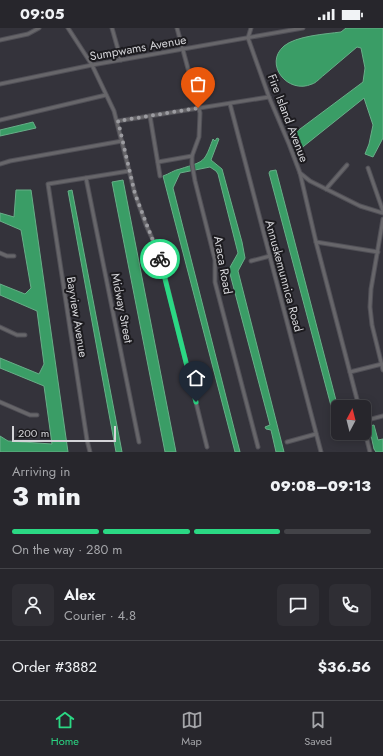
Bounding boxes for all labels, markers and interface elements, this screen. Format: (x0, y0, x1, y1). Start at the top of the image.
text: 09:05 (20, 3, 64, 25)
street label: Sumpwams Avenue (88, 31, 188, 65)
pin (181, 67, 215, 108)
street label: Fire Island Avenue (263, 71, 313, 165)
icon: bag (187, 73, 209, 95)
street label: Annuskemunnica Road (260, 218, 308, 334)
street label: Araca Road (209, 234, 237, 296)
courier (140, 239, 180, 279)
icon: bike (149, 248, 171, 270)
street label: Midway Street (106, 271, 138, 345)
street label: Bayview Avenue (62, 275, 92, 359)
pin (179, 361, 213, 402)
icon: home (185, 367, 207, 389)
north arrow (331, 400, 371, 440)
map controls (331, 400, 371, 440)
scale bar (12, 424, 116, 443)
text: 200 m (18, 425, 49, 441)
text: Arriving in (12, 462, 70, 481)
text: 09:08–09:13 (270, 475, 371, 497)
text: 3 min (12, 477, 81, 515)
text: On the way · 280 m (12, 540, 122, 559)
button: person (12, 584, 54, 626)
text: Alex (64, 584, 95, 606)
button: chat (277, 584, 319, 626)
button: phone (329, 584, 371, 626)
text: Courier · 4.8 (64, 606, 136, 625)
text: Order #3882 (12, 656, 97, 678)
text: $36.56 (318, 656, 371, 678)
tab: Home (51, 709, 79, 749)
tab: Map (181, 709, 203, 749)
tab: Saved (304, 709, 332, 749)

